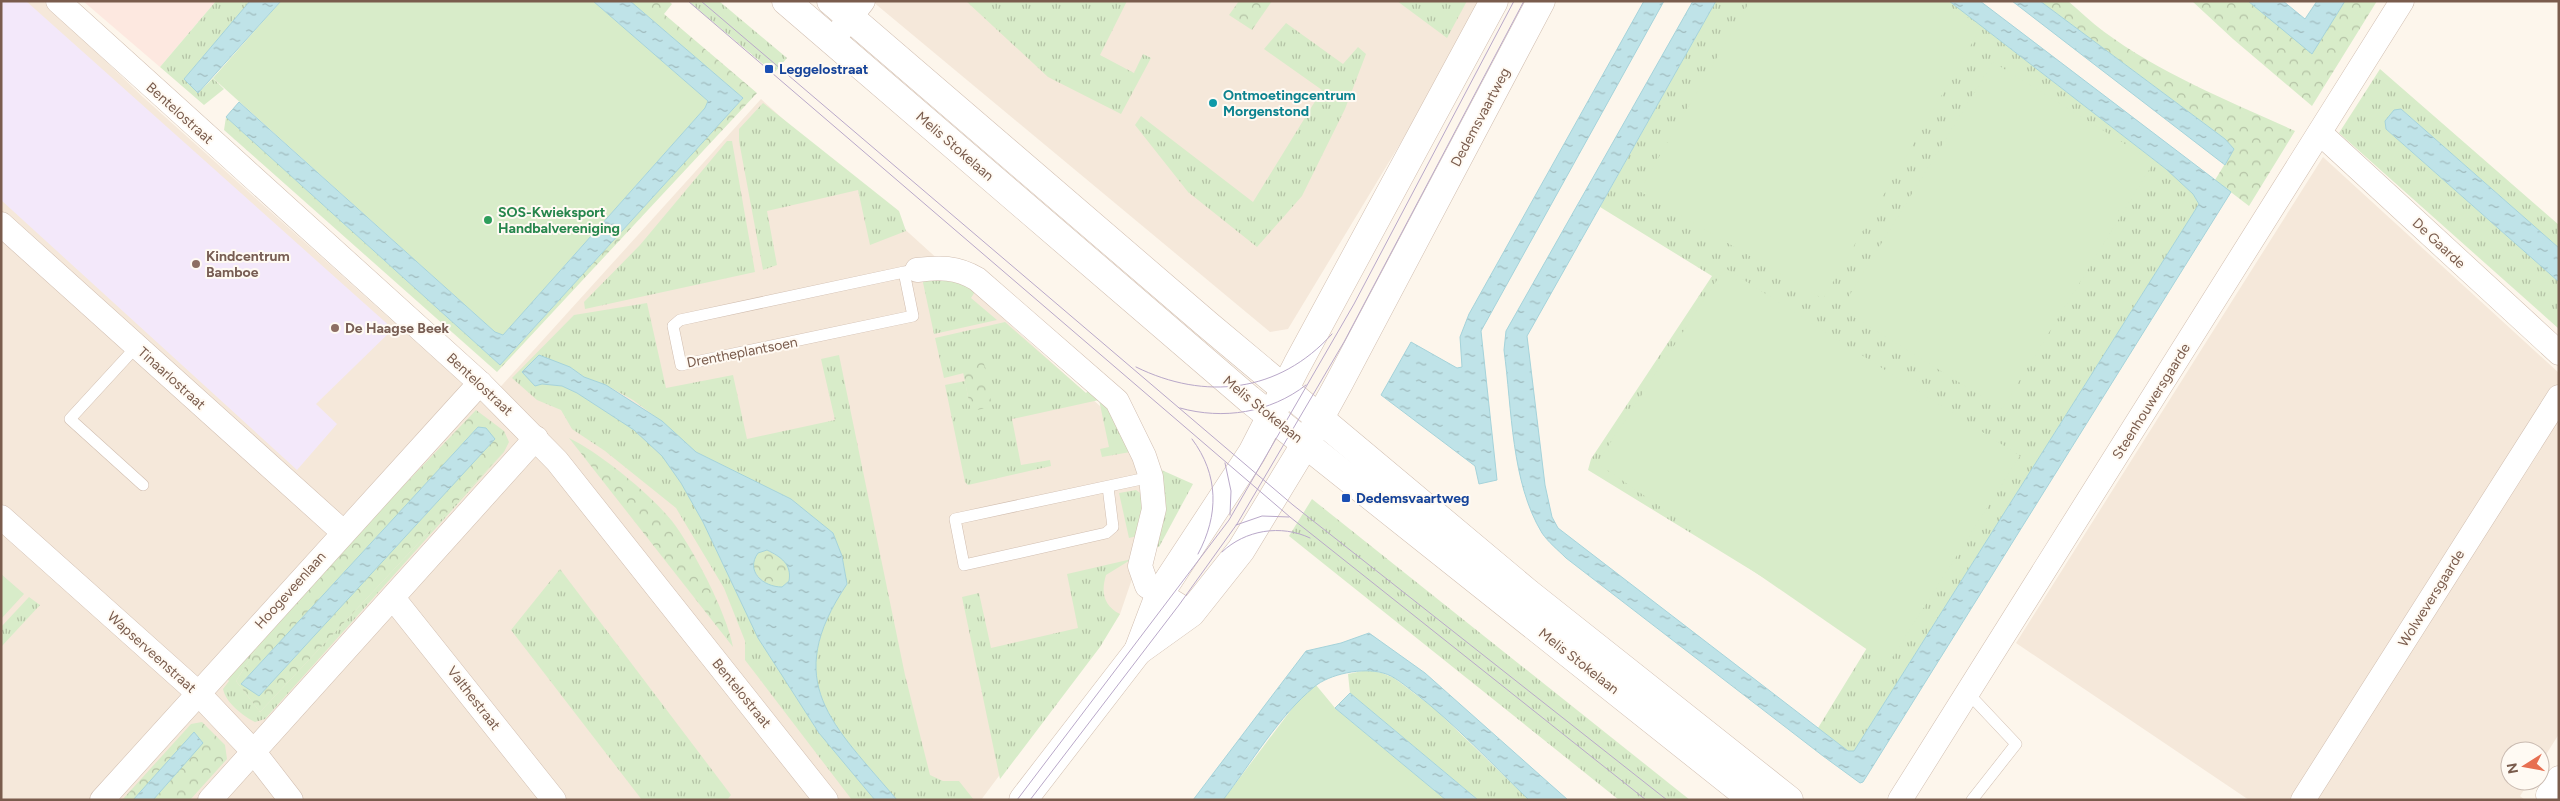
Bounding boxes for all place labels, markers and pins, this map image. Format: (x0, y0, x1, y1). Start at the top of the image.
place label: Leggelostraat (779, 61, 869, 78)
marker: Leggelostraat (763, 63, 775, 75)
place label: Ontmoetingcentrum Morgenstond (1223, 87, 1356, 120)
marker: Ontmoetingcentrum Morgenstond (1207, 97, 1219, 109)
place label: SOS-Kwieksport Handbalvereniging (498, 204, 620, 237)
marker: SOS-Kwieksport Handbalvereniging (482, 214, 494, 226)
place label: Kindcentrum Bamboe (206, 248, 290, 281)
marker: Kindcentrum Bamboe (190, 258, 202, 270)
place label: De Haagse Beek (345, 320, 449, 337)
marker: De Haagse Beek (329, 322, 341, 334)
place label: Dedemsvaartweg (1356, 490, 1469, 507)
marker: Dedemsvaartweg (1340, 492, 1352, 504)

